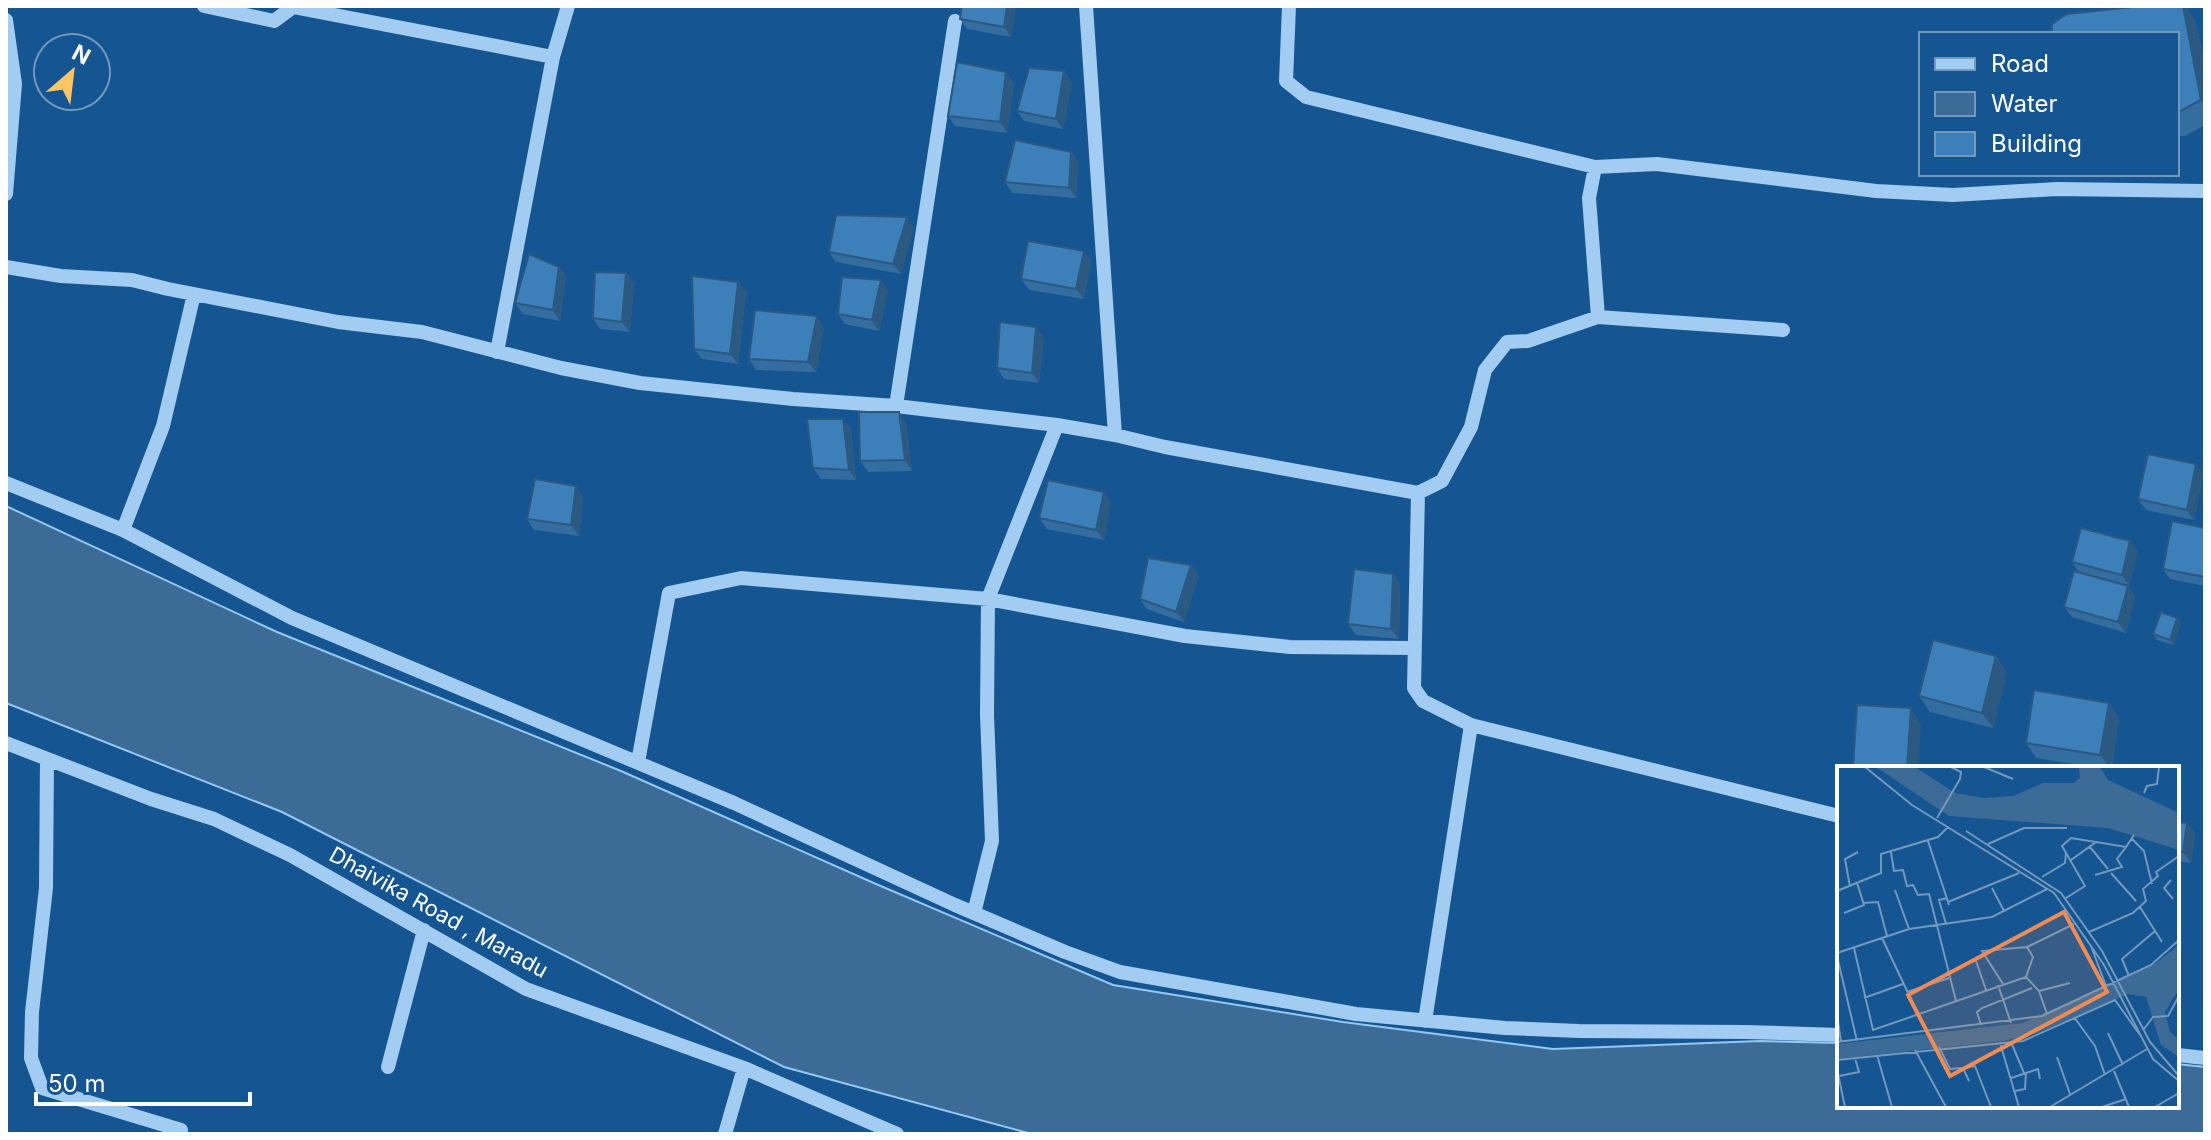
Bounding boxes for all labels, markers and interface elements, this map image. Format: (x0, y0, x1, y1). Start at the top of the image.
north arrow (32, 32, 112, 112)
legend (1919, 32, 2179, 176)
text: N (68, 39, 95, 70)
text: Road (1991, 49, 2049, 78)
text: Water (1991, 89, 2058, 118)
text: Building (1991, 129, 2082, 158)
inset map (1837, 766, 2179, 1108)
street label: Dhaivika Road , Maradu (325, 841, 553, 983)
scale bar (36, 1056, 250, 1106)
text: 50 m (48, 1069, 106, 1098)

